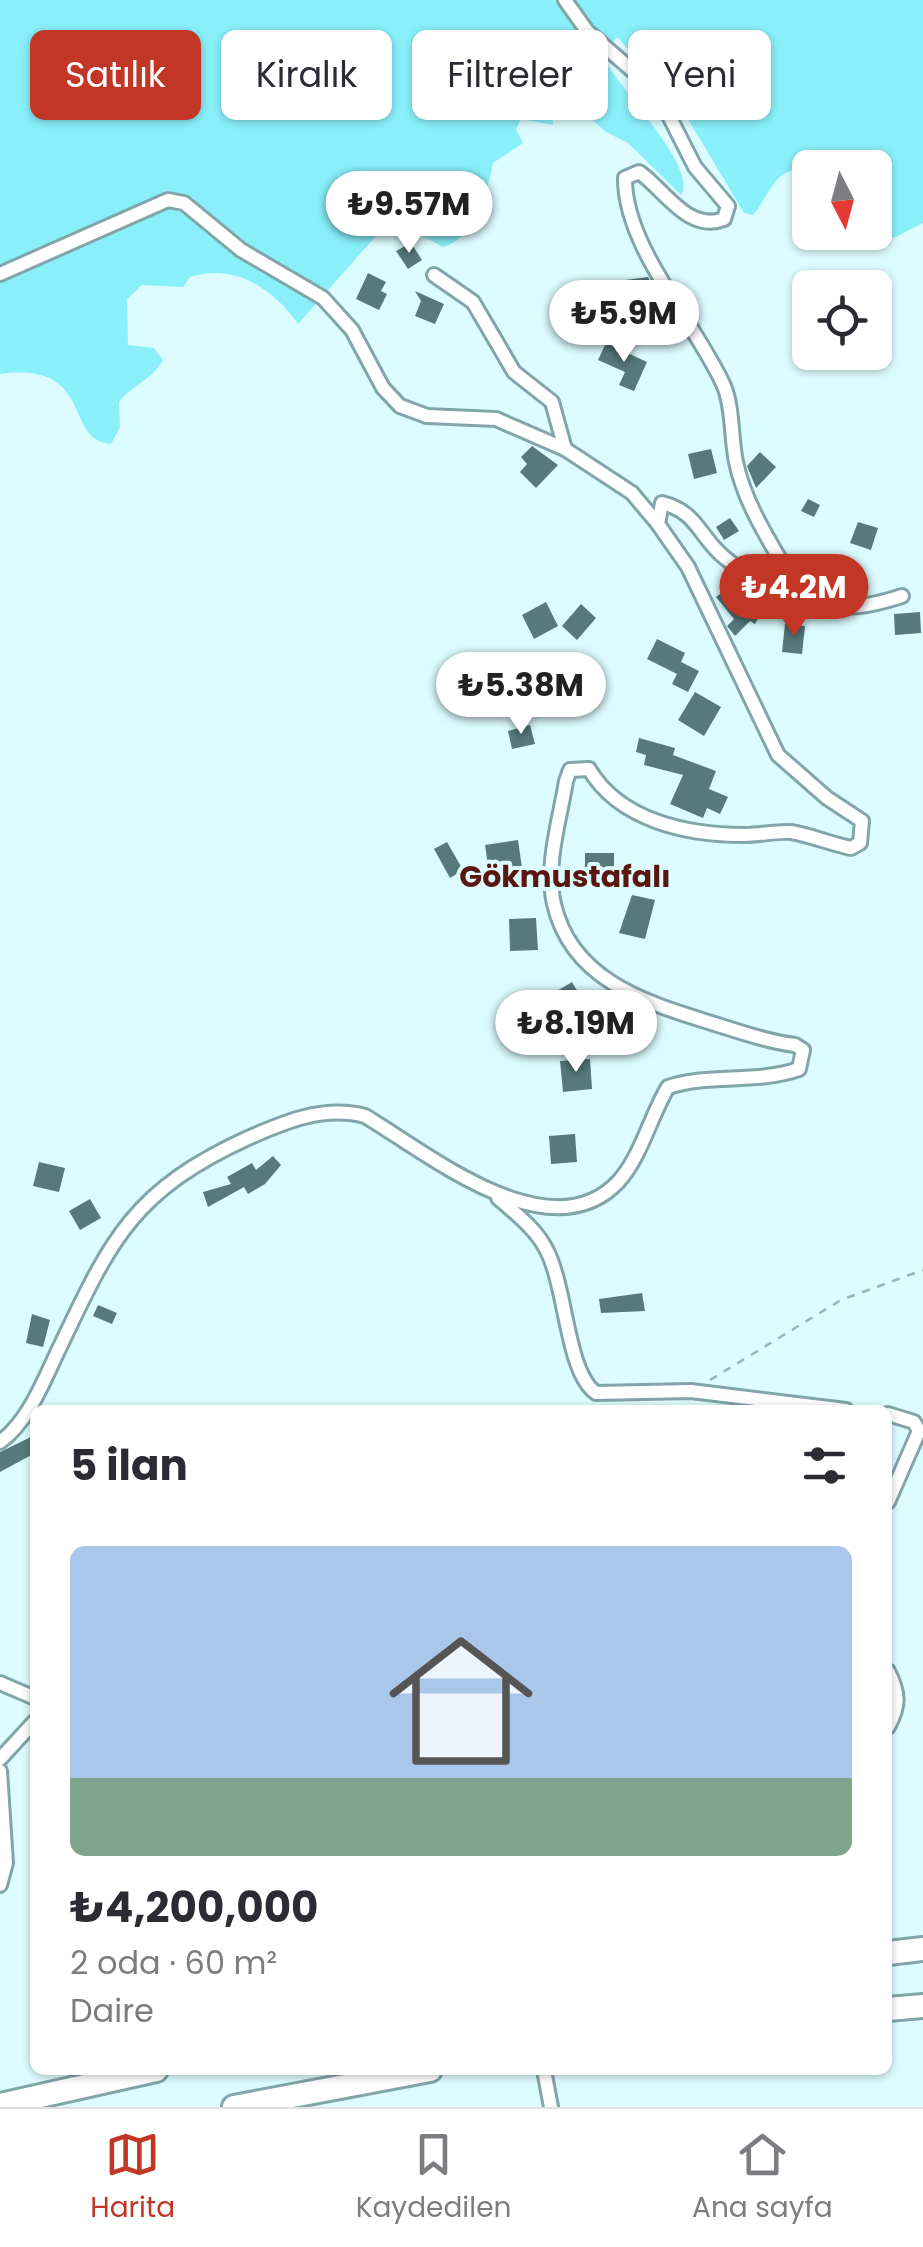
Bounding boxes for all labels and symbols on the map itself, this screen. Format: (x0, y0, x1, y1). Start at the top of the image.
north arrow (792, 150, 892, 250)
pin: ₺9.57M (328, 171, 490, 256)
pin: ₺5.9M (554, 280, 694, 365)
pin: ₺4.2M (724, 554, 864, 639)
pin: ₺5.38M (440, 652, 602, 737)
district label: Gökmustafalı (459, 855, 671, 898)
pin: ₺8.19M (495, 990, 657, 1075)

